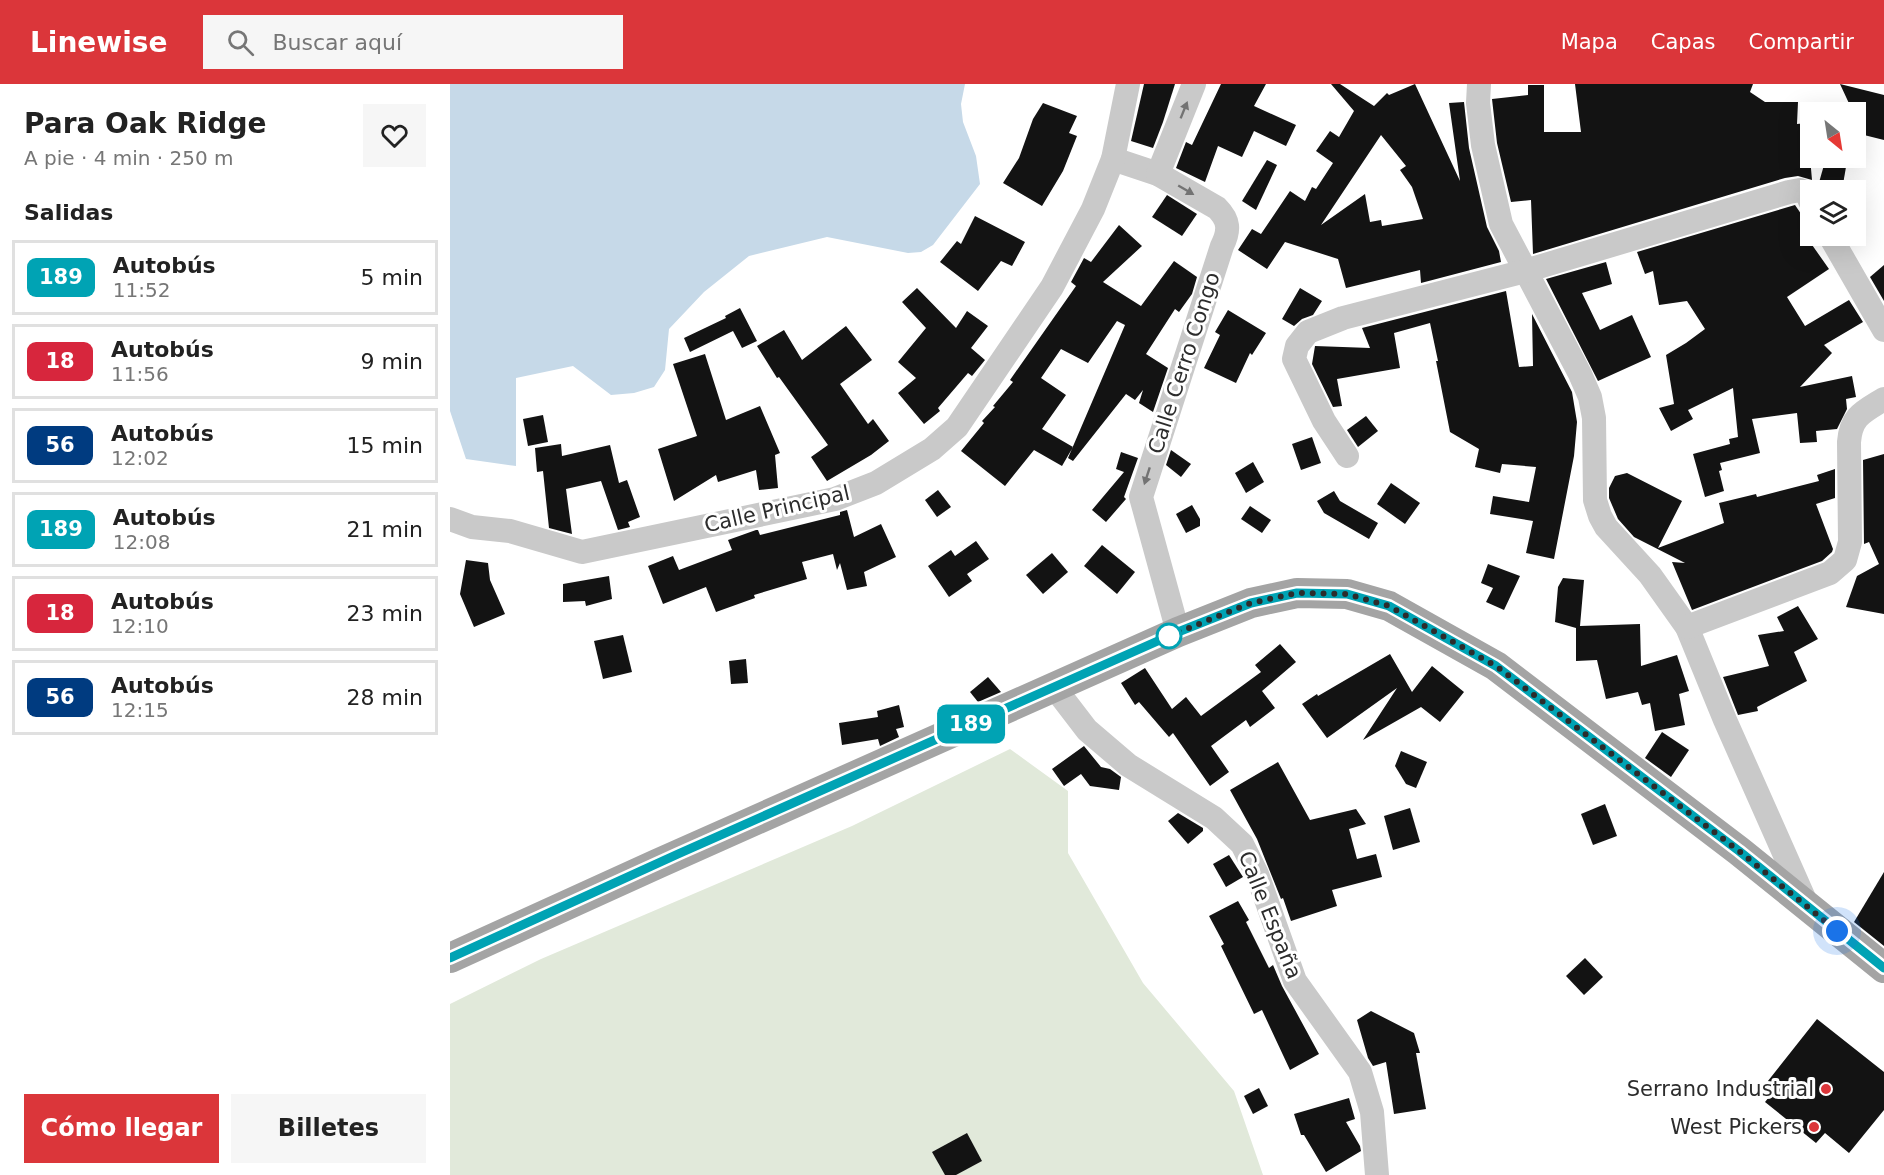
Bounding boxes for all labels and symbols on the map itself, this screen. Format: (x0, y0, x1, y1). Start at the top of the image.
one-way arrow (1179, 100, 1189, 118)
north arrow (1800, 102, 1866, 168)
one-way arrow (1178, 185, 1195, 195)
street label: Calle Cerro Congo (1143, 269, 1225, 457)
one-way arrow (1142, 467, 1152, 485)
street label: Calle Principal (702, 481, 852, 537)
unlabelled marker (1156, 623, 1182, 649)
line badge: 189 (936, 704, 1006, 744)
street label: Calle España (1234, 848, 1306, 982)
your location (1822, 916, 1852, 946)
place label: Serrano Industrial (1627, 1077, 1814, 1101)
marker: Serrano Industrial (1819, 1082, 1833, 1096)
place label: West Pickers (1670, 1115, 1802, 1139)
marker: West Pickers (1807, 1120, 1821, 1134)

